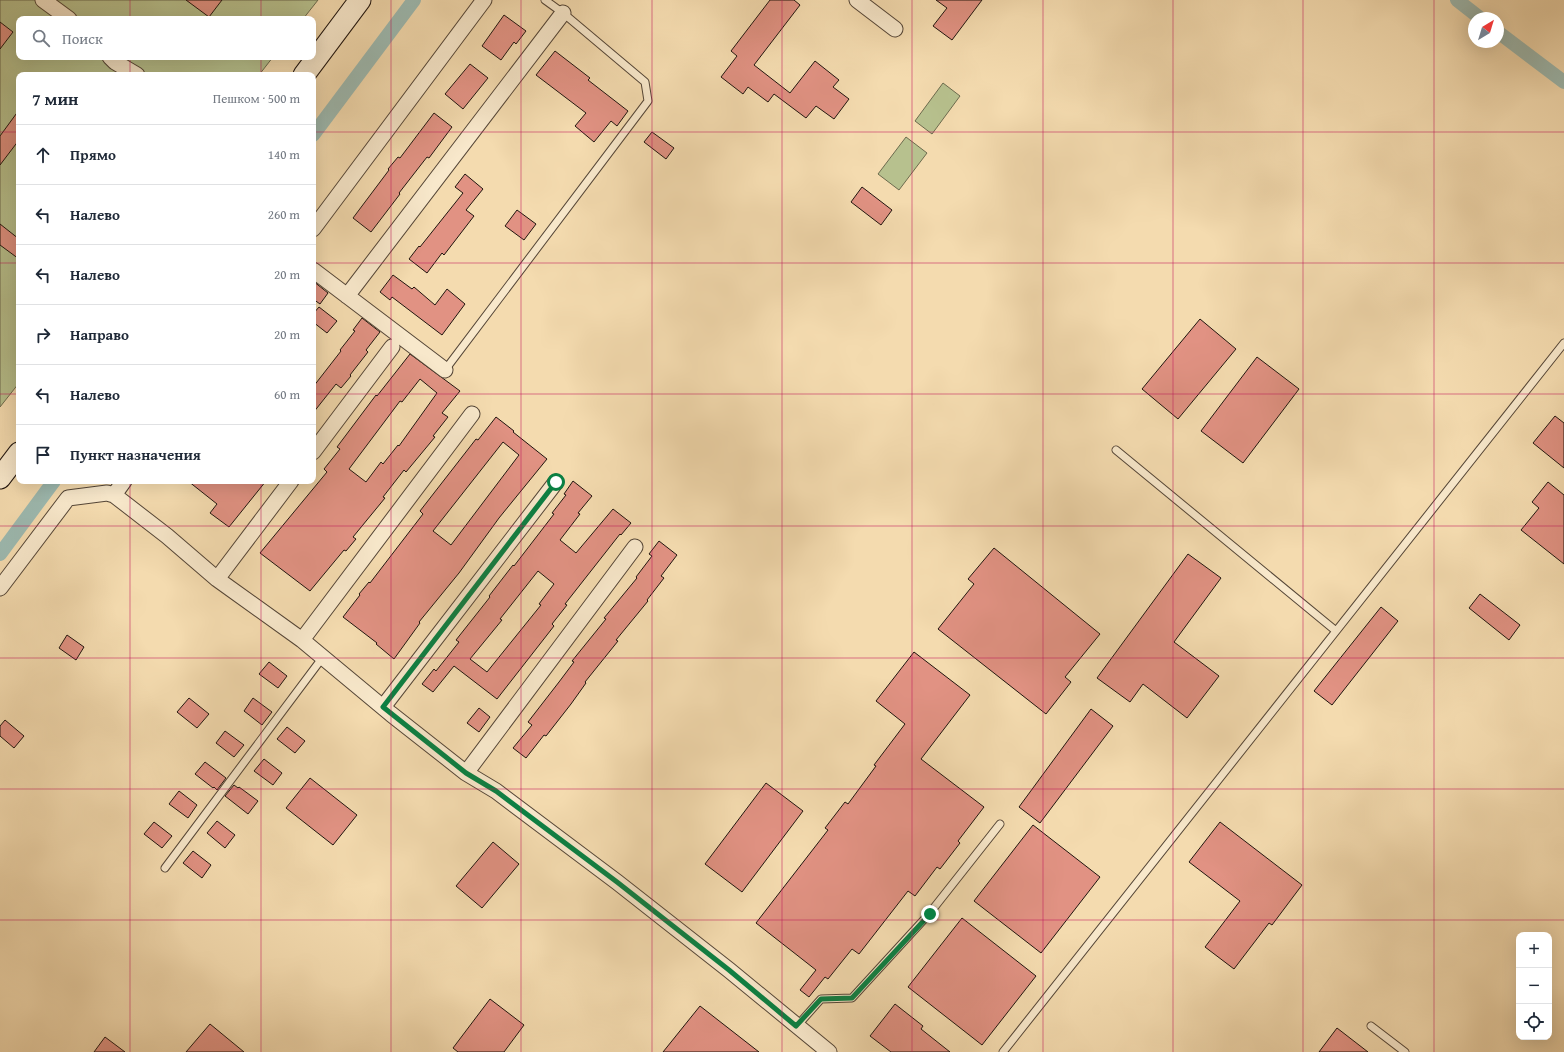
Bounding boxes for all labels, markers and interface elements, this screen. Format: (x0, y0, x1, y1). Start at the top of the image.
north arrow (1468, 12, 1504, 48)
search box (16, 16, 316, 60)
icon: search (30, 27, 52, 49)
text: Поиск (62, 28, 103, 49)
text: 7 мин (32, 86, 78, 111)
text: Пешком · 500 m (213, 89, 300, 108)
icon: ahead (32, 144, 54, 166)
text: Прямо (70, 144, 116, 165)
text: 140 m (268, 145, 300, 164)
icon: left (32, 204, 54, 226)
text: Налево (70, 204, 120, 225)
text: 260 m (268, 205, 300, 224)
icon: left (32, 264, 54, 286)
text: Налево (70, 264, 120, 285)
text: 20 m (274, 265, 300, 284)
icon: right (32, 324, 54, 346)
text: Направо (70, 324, 129, 345)
text: 20 m (274, 325, 300, 344)
icon: left (32, 384, 54, 406)
text: Налево (70, 384, 120, 405)
text: 60 m (274, 385, 300, 404)
icon: arrive (32, 444, 54, 466)
text: Пункт назначения (70, 444, 201, 465)
route start (547, 473, 565, 491)
route end (921, 905, 939, 923)
map controls (1516, 932, 1552, 1040)
button: + (1516, 932, 1552, 968)
button: − (1516, 968, 1552, 1004)
button: locate (1516, 1004, 1552, 1040)

